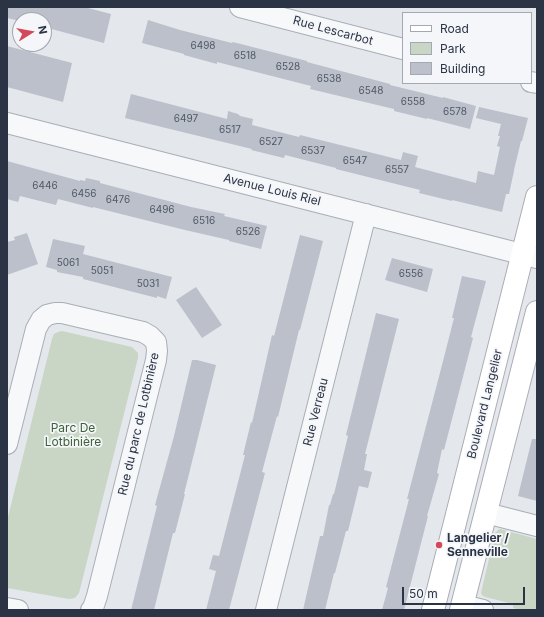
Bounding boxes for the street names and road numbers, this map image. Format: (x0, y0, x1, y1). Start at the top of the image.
street label: Rue Lescarbot (291, 13, 375, 49)
street label: Avenue Louis Riel (222, 171, 322, 209)
street label: Boulevard Langelier (464, 348, 506, 460)
street label: Rue du parc de Lotbinière (116, 351, 162, 497)
street label: Rue Verreau (301, 376, 331, 448)

